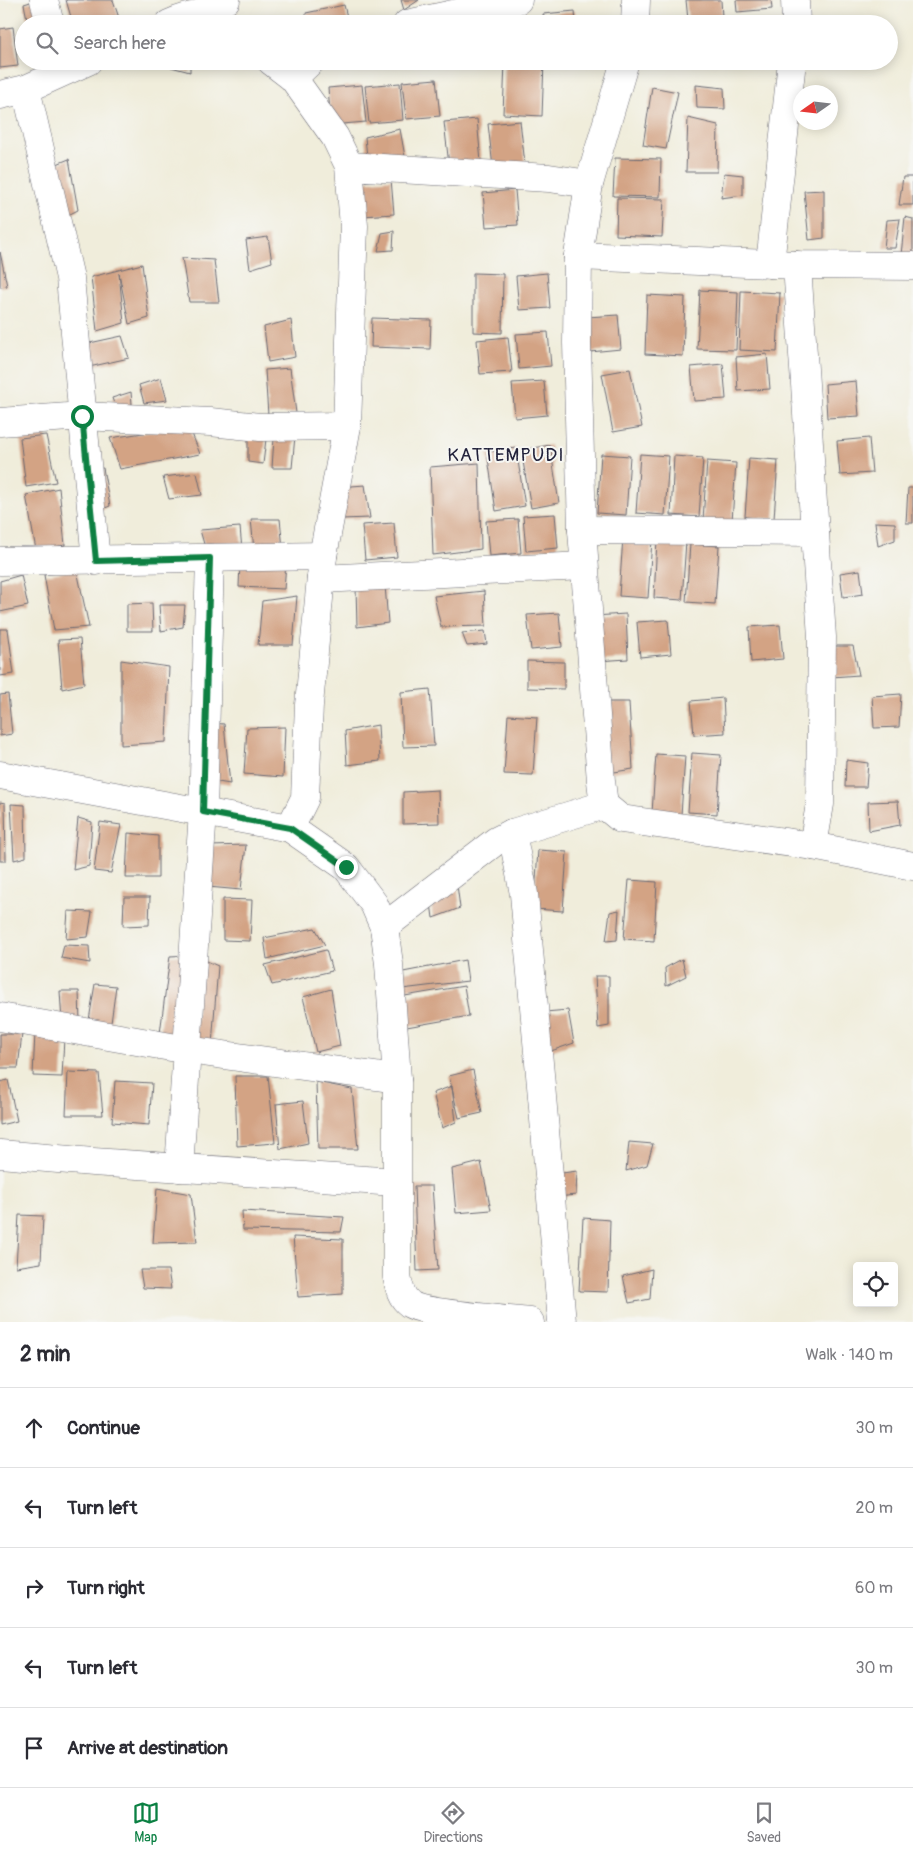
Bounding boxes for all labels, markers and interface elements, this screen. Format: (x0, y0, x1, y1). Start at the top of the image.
search box (15, 15, 898, 70)
icon: search (33, 29, 61, 57)
text: Search here (73, 31, 166, 55)
north arrow (793, 85, 838, 130)
route start (71, 405, 94, 428)
district label: KATTEMPUDI (447, 443, 565, 467)
route end (335, 856, 358, 879)
map controls (853, 1262, 898, 1307)
button: locate (853, 1262, 898, 1307)
text: 2 min (20, 1341, 70, 1368)
text: Walk · 140 m (805, 1345, 893, 1365)
icon: ahead (20, 1414, 48, 1442)
text: Continue (67, 1416, 140, 1440)
text: 30 m (855, 1418, 893, 1438)
icon: left (20, 1494, 48, 1522)
text: Turn left (67, 1496, 137, 1520)
text: 20 m (855, 1498, 893, 1518)
icon: right (20, 1574, 48, 1602)
text: Turn right (67, 1576, 145, 1600)
text: 60 m (855, 1578, 893, 1598)
icon: left (20, 1654, 48, 1682)
text: Turn left (67, 1656, 137, 1680)
text: 30 m (855, 1658, 893, 1678)
icon: arrive (20, 1734, 48, 1762)
text: Arrive at destination (67, 1736, 228, 1760)
tab: Map (132, 1799, 160, 1846)
tab: Directions (423, 1799, 483, 1846)
tab: Saved (746, 1799, 781, 1846)

